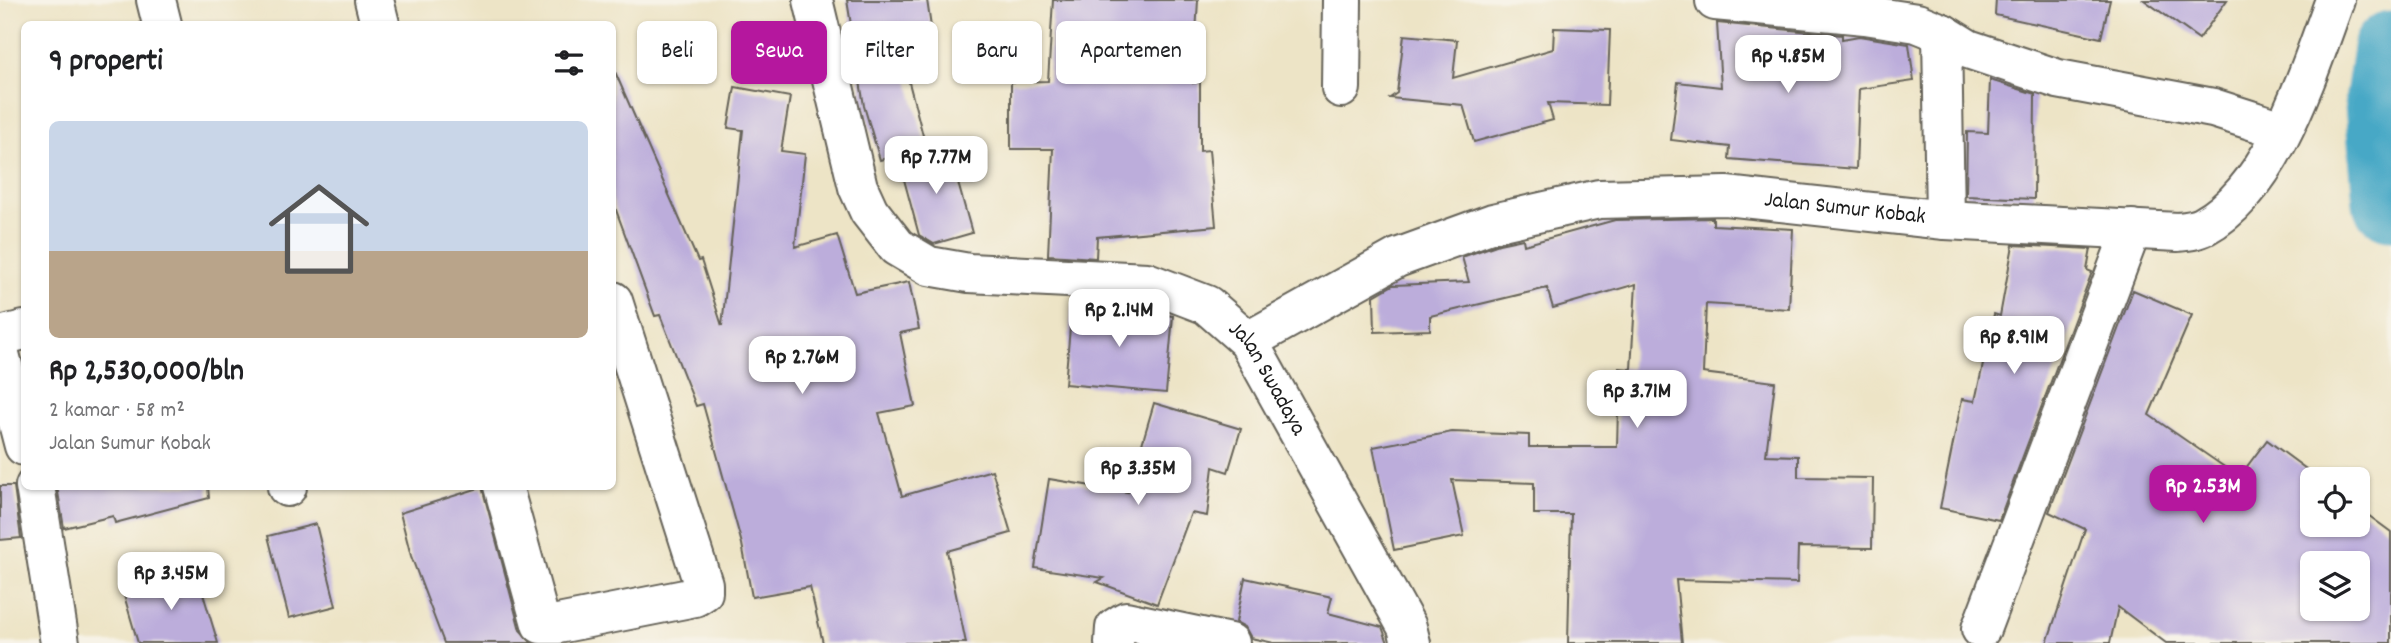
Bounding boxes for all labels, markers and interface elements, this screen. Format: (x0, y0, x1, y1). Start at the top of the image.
chip: Beli (637, 21, 717, 84)
chip: Sewa (731, 21, 827, 84)
chip: Filter (841, 21, 938, 84)
chip: Baru (952, 21, 1042, 84)
chip: Apartemen (1056, 21, 1206, 84)
pin: Rp 4.85M (1716, 36, 1860, 95)
text: Rp 4.85M (1751, 41, 1825, 74)
text: 9 properti (49, 42, 163, 85)
icon: filters (550, 44, 588, 82)
pin: Rp 7.77M (864, 136, 1008, 196)
text: Rp 7.77M (901, 142, 971, 175)
icon: home (256, 166, 382, 292)
street label: Jalan Sumur Kobak (1762, 184, 1927, 234)
pin: Rp 2.14M (1047, 290, 1191, 349)
text: Rp 2.14M (1085, 295, 1154, 328)
street label: Jalan Swadaya (1220, 314, 1315, 443)
pin: Rp 8.91M (1942, 316, 2086, 376)
text: Rp 8.91M (1979, 322, 2049, 355)
pin: Rp 2.76M (730, 336, 874, 396)
text: Rp 2.76M (765, 342, 839, 375)
text: Rp 2,530,000/bln (49, 352, 244, 395)
pin: Rp 3.71M (1565, 370, 1709, 430)
text: Rp 3.71M (1603, 376, 1671, 409)
text: 2 kamar · 58 m² (49, 395, 185, 428)
text: Jalan Sumur Kobak (49, 428, 211, 461)
pin: Rp 3.35M (1066, 448, 1210, 507)
text: Rp 3.35M (1100, 453, 1176, 486)
pin: Rp 2.53M (2131, 466, 2275, 525)
map controls (2300, 467, 2370, 621)
button: locate (2300, 467, 2370, 537)
text: Rp 2.53M (2165, 471, 2241, 504)
button: layers (2300, 551, 2370, 621)
pin: Rp 3.45M (99, 552, 243, 612)
text: Rp 3.45M (134, 558, 208, 591)

